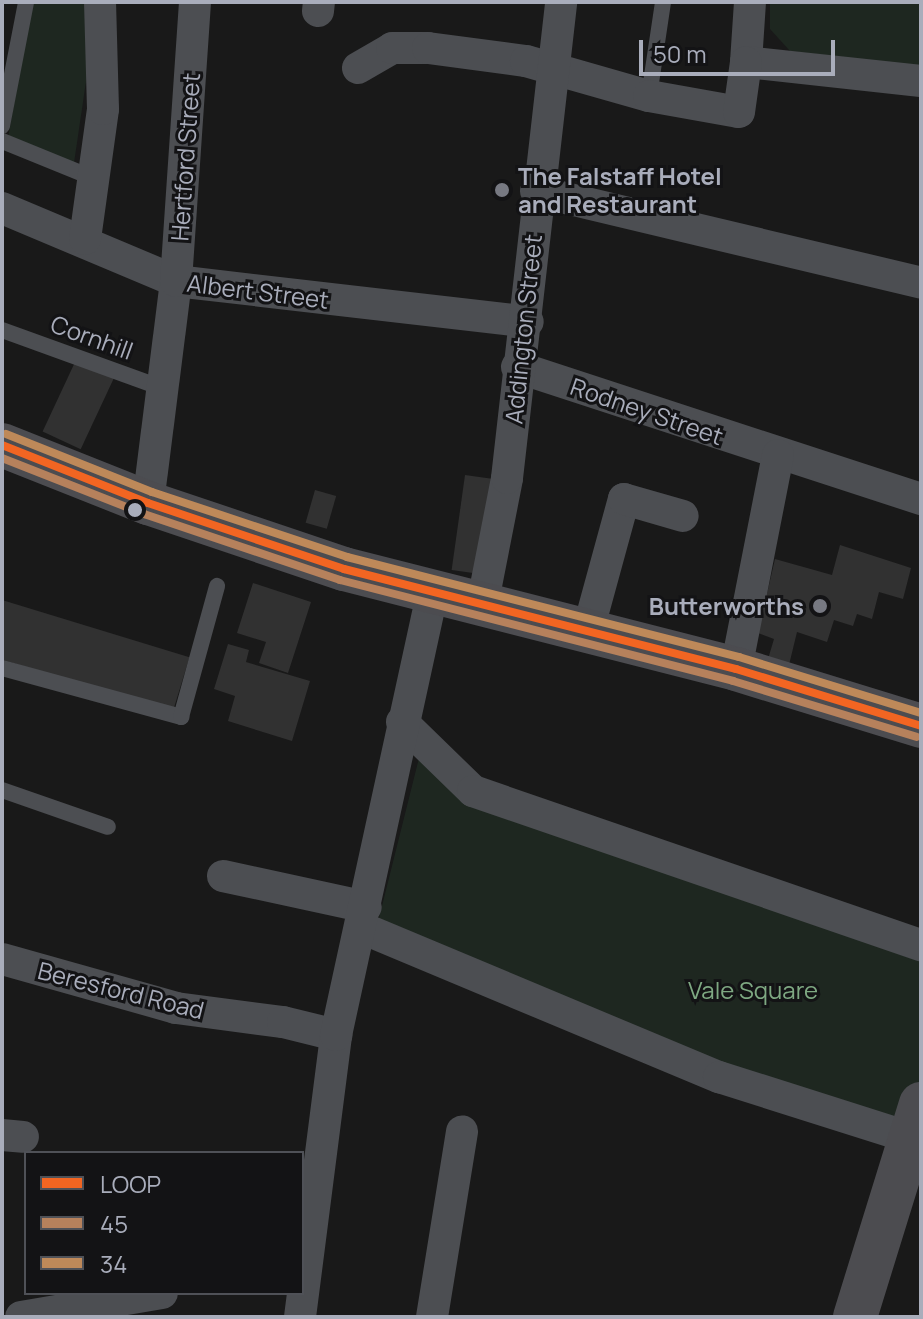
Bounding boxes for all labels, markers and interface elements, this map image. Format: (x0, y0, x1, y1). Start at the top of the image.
scale bar (643, 24, 839, 74)
text: 50 m (653, 37, 707, 70)
street label: Hertford Street (165, 72, 205, 242)
place label: The Falstaff Hotel and Restaurant (518, 162, 722, 218)
marker: The Falstaff Hotel and Restaurant (493, 181, 511, 199)
street label: Addington Street (499, 233, 547, 425)
street label: Albert Street (185, 268, 331, 314)
street label: Cornhill (47, 309, 137, 365)
street label: Rodney Street (567, 371, 727, 451)
unlabelled marker (127, 502, 143, 518)
place label: Butterworths (649, 592, 804, 620)
marker: Butterworths (811, 597, 829, 615)
street label: Beresford Road (35, 955, 207, 1025)
park label: Vale Square (688, 976, 818, 1004)
legend (24, 1151, 304, 1295)
text: LOOP (100, 1167, 161, 1200)
text: 45 (100, 1207, 128, 1240)
text: 34 (100, 1247, 127, 1280)

